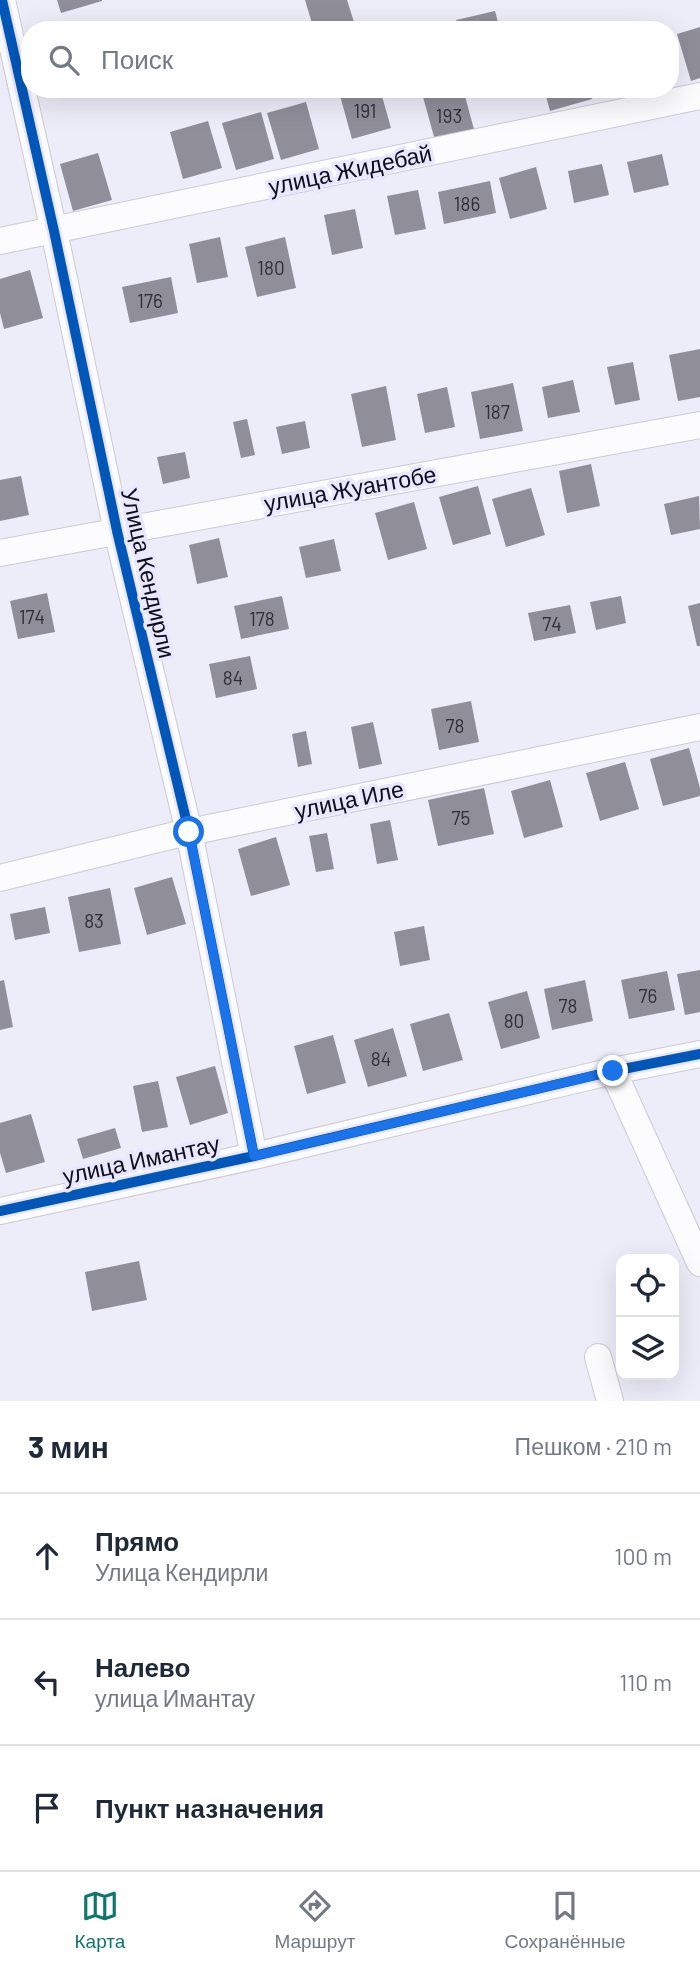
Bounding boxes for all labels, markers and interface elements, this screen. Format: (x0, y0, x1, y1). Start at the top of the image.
search box (21, 21, 679, 98)
icon: search (45, 41, 83, 79)
text: Поиск (101, 43, 173, 74)
house number: 191 (354, 99, 376, 122)
house number: 193 (436, 104, 462, 127)
street label: улица Жидебай (266, 138, 434, 200)
house number: 186 (454, 192, 480, 215)
house number: 180 (257, 256, 285, 279)
house number: 176 (137, 289, 163, 312)
house number: 187 (484, 400, 510, 423)
street label: улица Жуантобе (262, 459, 438, 517)
street label: Улица Кендирли (116, 485, 182, 661)
house number: 174 (19, 605, 45, 628)
house number: 178 (249, 607, 275, 630)
house number: 74 (542, 612, 562, 635)
house number: 84 (223, 666, 243, 689)
house number: 78 (446, 714, 464, 737)
street label: улица Иле (292, 774, 406, 824)
house number: 75 (452, 806, 470, 829)
route start (173, 816, 204, 847)
house number: 83 (84, 909, 104, 932)
house number: 76 (639, 984, 657, 1007)
house number: 78 (559, 994, 577, 1017)
house number: 80 (504, 1009, 524, 1032)
house number: 84 (371, 1047, 391, 1070)
route end (597, 1055, 628, 1086)
street label: улица Имантау (60, 1129, 223, 1189)
map controls (616, 1254, 679, 1380)
button: locate (616, 1254, 679, 1317)
button: layers (616, 1317, 679, 1380)
text: 3 мин (28, 1428, 109, 1464)
text: Пешком · 210 m (515, 1432, 672, 1460)
text: Прямо (95, 1525, 179, 1556)
icon: ahead (28, 1537, 66, 1575)
text: 100 m (614, 1542, 672, 1570)
text: Улица Кендирли (95, 1558, 268, 1586)
text: Налево (95, 1651, 190, 1682)
icon: left (28, 1663, 66, 1701)
text: 110 m (619, 1668, 672, 1696)
text: улица Имантау (95, 1684, 255, 1712)
icon: arrive (28, 1789, 66, 1827)
text: Пункт назначения (95, 1792, 324, 1823)
tab: Карта (75, 1887, 125, 1953)
tab: Маршрут (274, 1887, 355, 1953)
tab: Сохранённые (504, 1887, 625, 1953)

